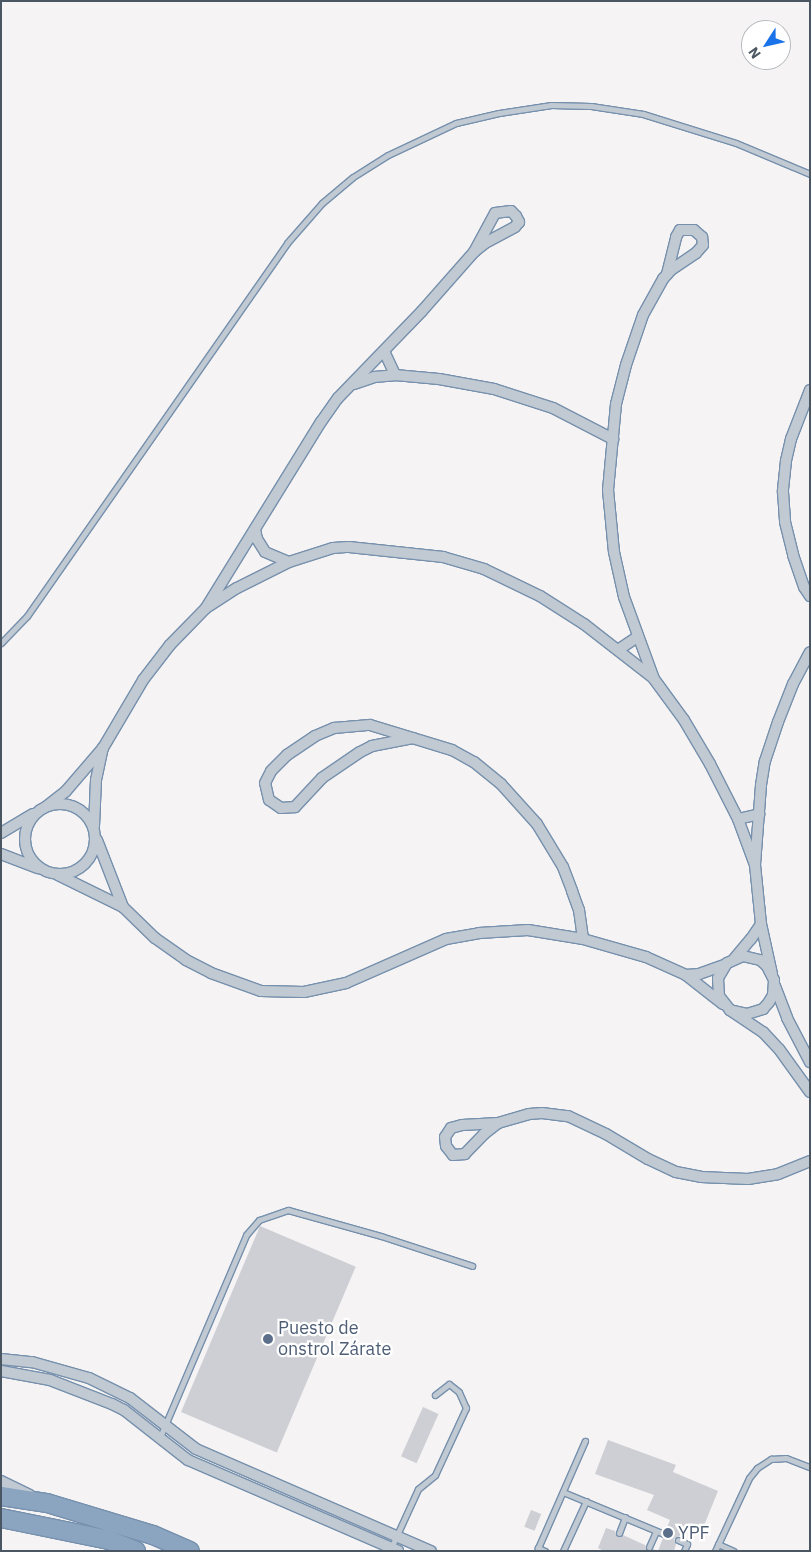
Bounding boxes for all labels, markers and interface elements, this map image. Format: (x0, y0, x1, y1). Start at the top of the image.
north arrow (741, 20, 791, 70)
text: N (744, 44, 765, 62)
place label: Puesto de onstrol Zárate (278, 1318, 391, 1360)
marker: Puesto de onstrol Zárate (262, 1333, 274, 1345)
place label: YPF (678, 1522, 710, 1544)
marker: YPF (662, 1527, 674, 1539)

